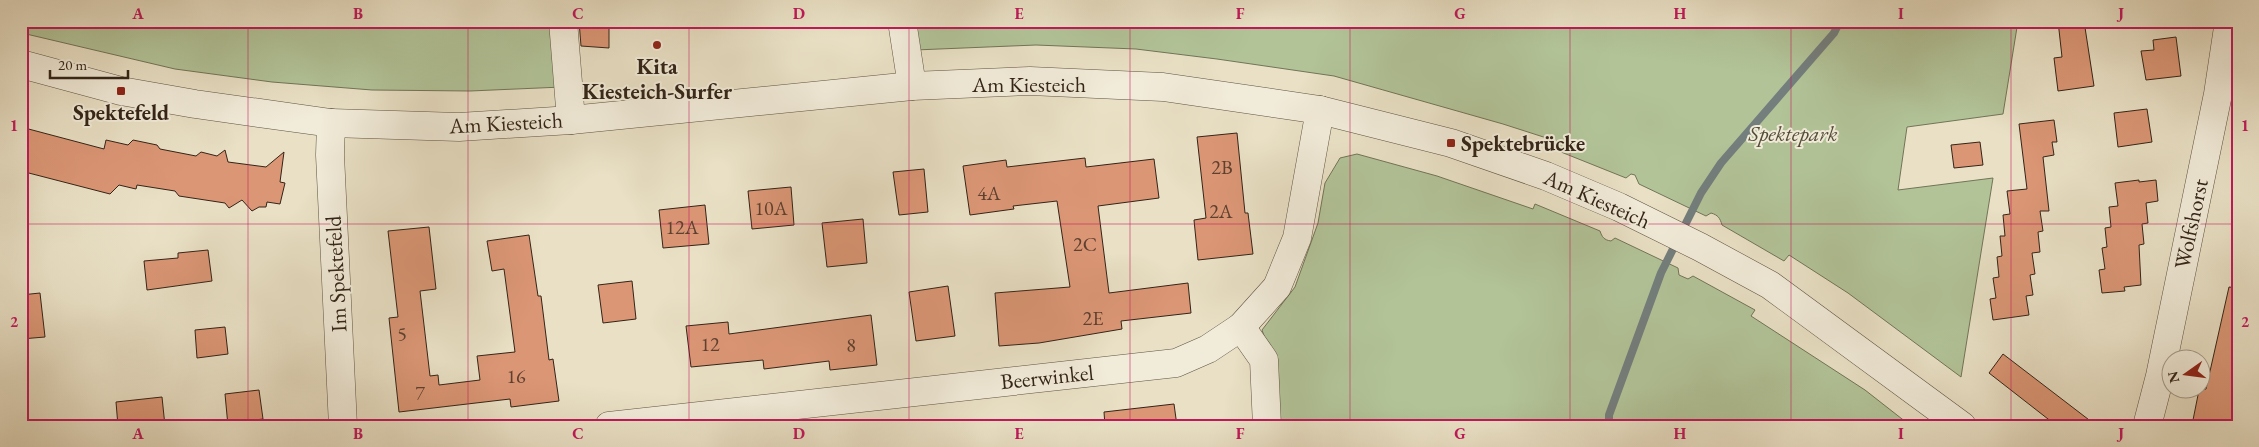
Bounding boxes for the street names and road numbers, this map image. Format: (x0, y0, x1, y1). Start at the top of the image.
street label: Am Kiesteich (971, 70, 1086, 99)
street label: Am Kiesteich (447, 106, 564, 141)
street label: Am Kiesteich (1538, 162, 1655, 235)
street label: Wolfshorst (2167, 176, 2215, 272)
street label: Im Spektefeld (318, 214, 354, 333)
street label: Beerwinkel (999, 358, 1095, 396)

